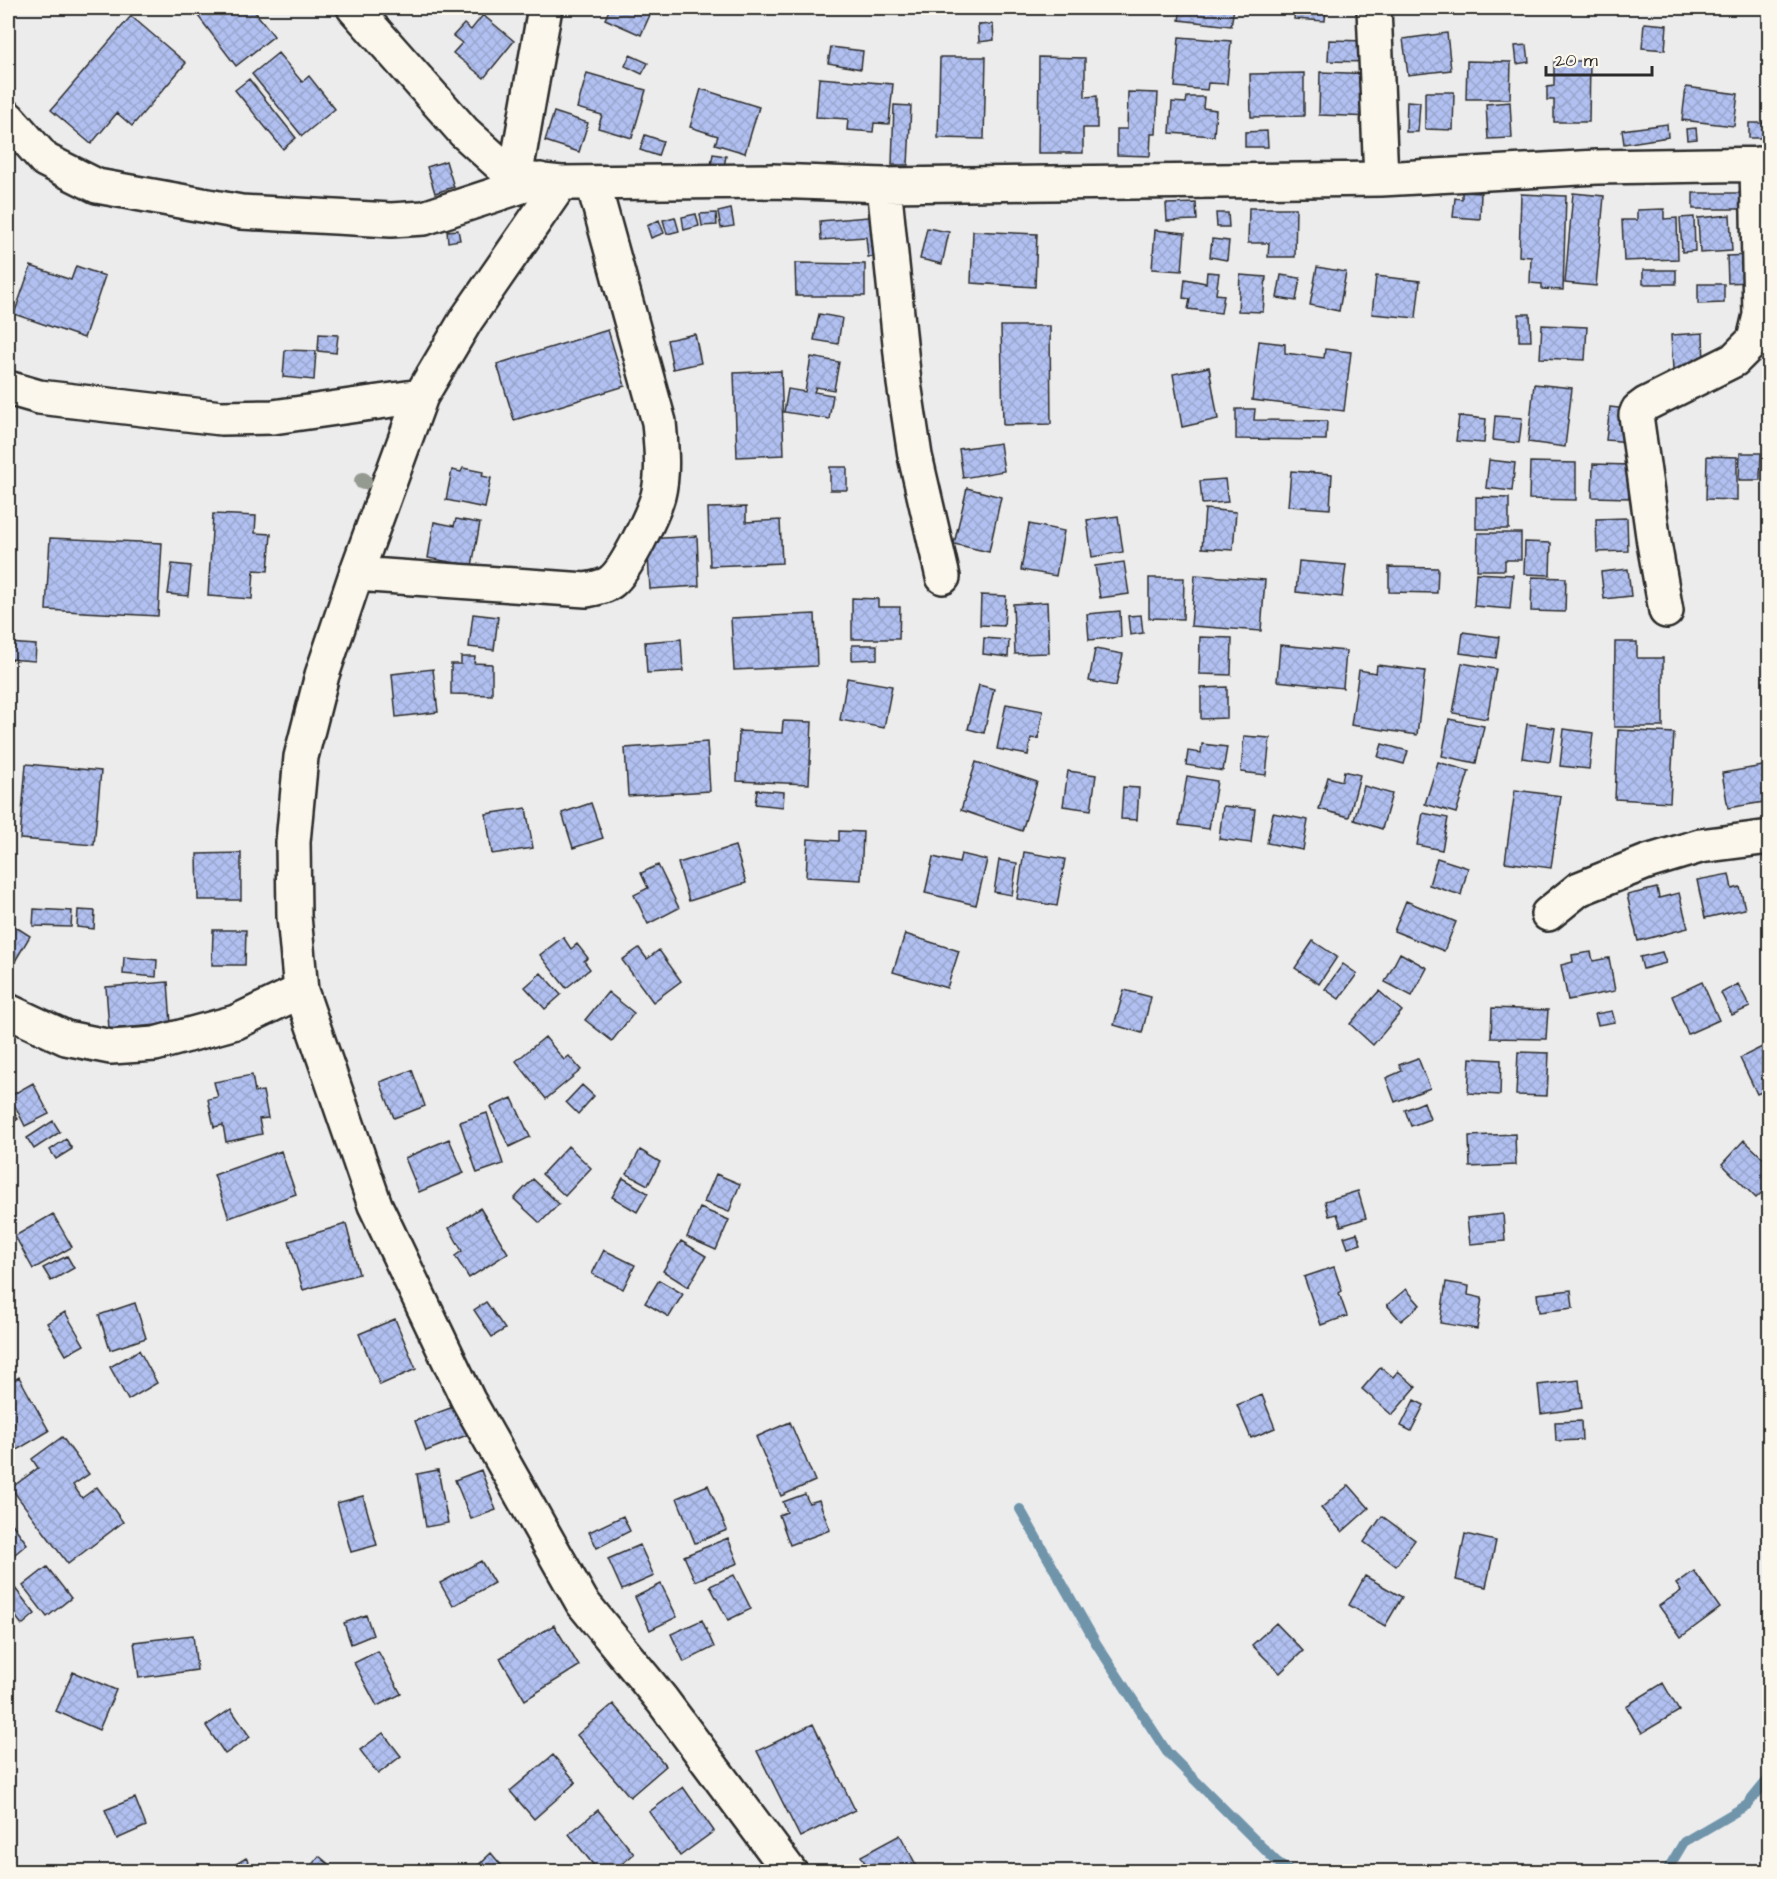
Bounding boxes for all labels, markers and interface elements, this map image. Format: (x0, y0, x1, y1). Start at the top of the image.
scale bar (1546, 39, 1652, 77)
text: 20 m (1555, 48, 1598, 73)

